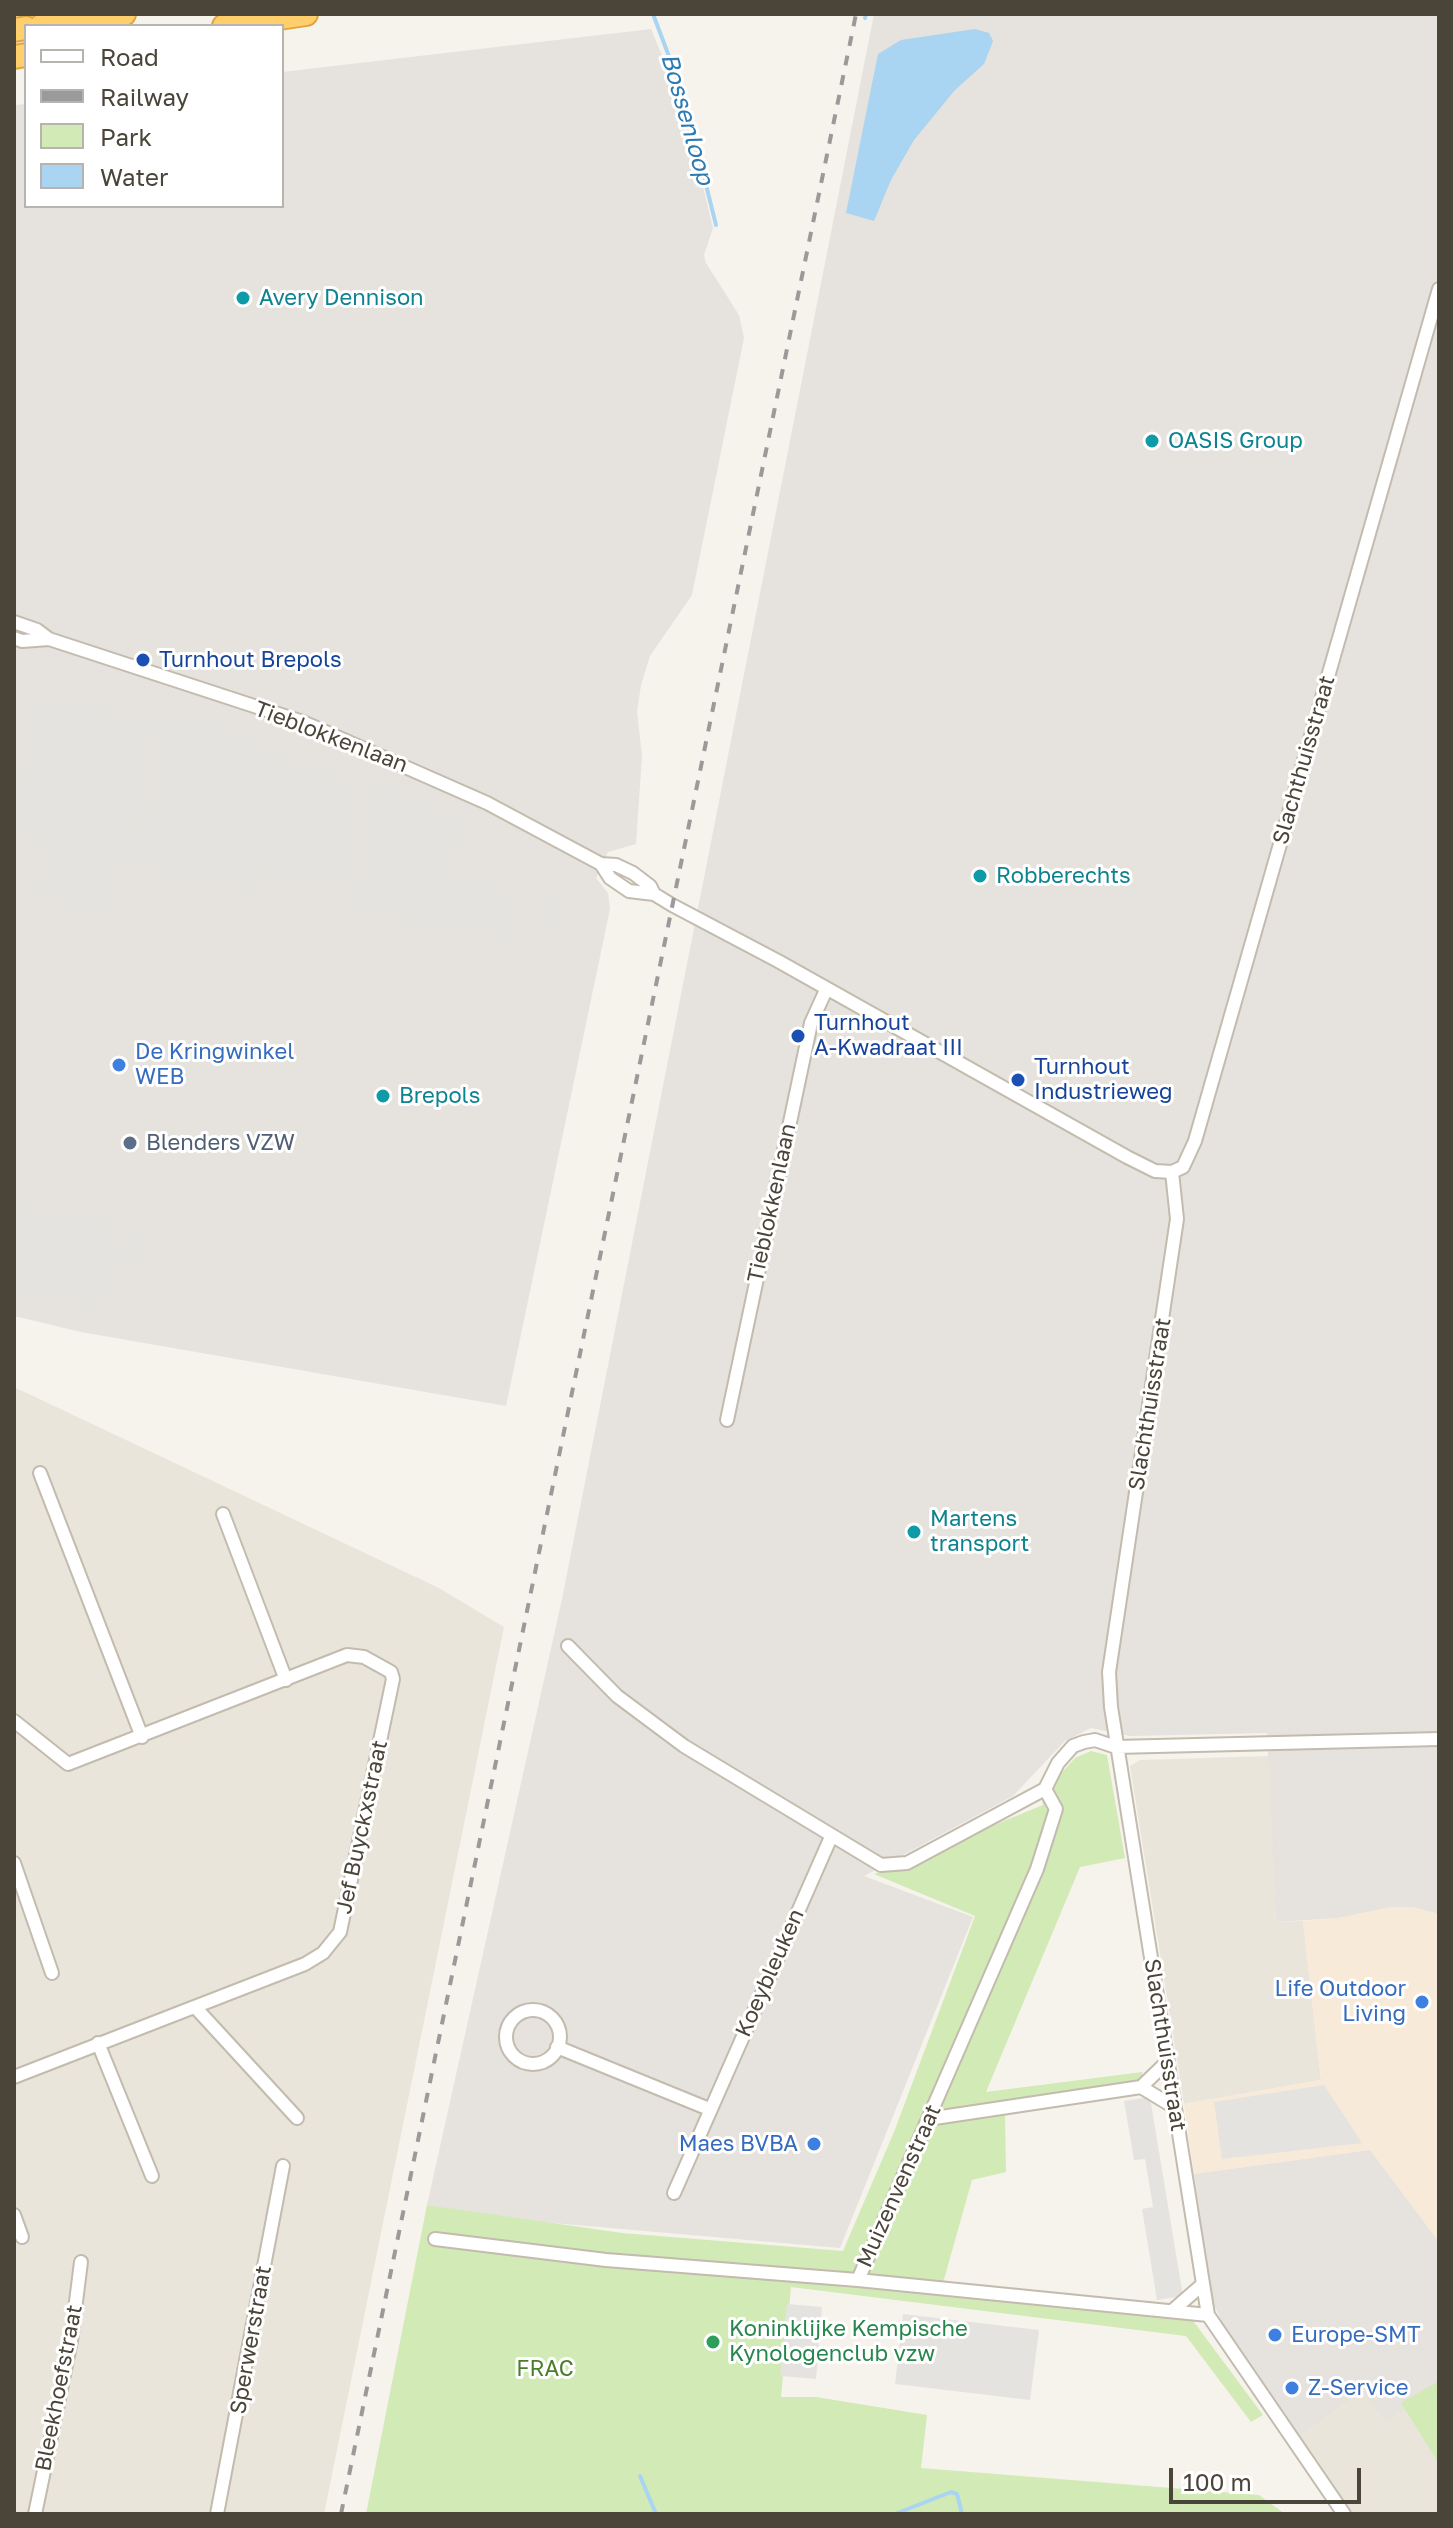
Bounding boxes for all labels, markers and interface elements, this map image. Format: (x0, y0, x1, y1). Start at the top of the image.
legend (24, 24, 284, 208)
text: Road (100, 42, 159, 71)
water label: Bossenloop (654, 50, 720, 188)
text: Railway (100, 82, 189, 111)
text: Park (100, 122, 152, 151)
text: Water (100, 162, 168, 191)
place label: Avery Dennison (259, 285, 424, 311)
marker: Avery Dennison (234, 289, 252, 307)
place label: OASIS Group (1168, 428, 1303, 454)
marker: OASIS Group (1143, 432, 1161, 450)
place label: Turnhout Brepols (159, 647, 342, 673)
marker: Turnhout Brepols (134, 651, 152, 669)
street label: Slachthuisstraat (1267, 673, 1341, 847)
street label: Tieblokkenlaan (251, 696, 411, 778)
place label: Robberechts (996, 863, 1131, 889)
marker: Robberechts (971, 867, 989, 885)
place label: Turnhout A-Kwadraat III (814, 1010, 963, 1062)
marker: Turnhout A-Kwadraat III (789, 1027, 807, 1045)
place label: De Kringwinkel WEB (135, 1039, 294, 1090)
place label: Turnhout Industrieweg (1034, 1054, 1173, 1106)
marker: De Kringwinkel WEB (110, 1056, 128, 1074)
marker: Turnhout Industrieweg (1009, 1071, 1027, 1089)
place label: Brepols (399, 1083, 480, 1109)
marker: Brepols (374, 1087, 392, 1105)
street label: Tieblokkenlaan (742, 1121, 802, 1285)
place label: Blenders VZW (146, 1130, 295, 1156)
marker: Blenders VZW (121, 1134, 139, 1152)
street label: Slachthuisstraat (1123, 1316, 1177, 1492)
place label: Martens transport (930, 1506, 1029, 1558)
marker: Martens transport (905, 1523, 923, 1541)
street label: Jef Buyckxstraat (331, 1738, 393, 1916)
street label: Koeybleuken (730, 1905, 810, 2041)
street label: Slachthuisstraat (1138, 1957, 1192, 2133)
place label: Life Outdoor Living (1275, 1976, 1406, 2028)
marker: Life Outdoor Living (1413, 1993, 1431, 2011)
street label: Muizenvenstraat (851, 2100, 947, 2272)
place label: Maes BVBA (679, 2131, 798, 2157)
marker: Maes BVBA (805, 2135, 823, 2153)
street label: Sperwerstraat (225, 2264, 277, 2416)
street label: Bleekhoefstraat (30, 2302, 88, 2474)
place label: Koninklijke Kempische Kynologenclub vzw (729, 2316, 968, 2368)
place label: Europe-SMT (1291, 2322, 1421, 2348)
marker: Europe-SMT (1266, 2326, 1284, 2344)
marker: Koninklijke Kempische Kynologenclub vzw (704, 2333, 722, 2351)
park label: FRAC (516, 2356, 574, 2382)
place label: Z-Service (1308, 2375, 1409, 2401)
marker: Z-Service (1283, 2379, 1301, 2397)
scale bar (1173, 2452, 1365, 2502)
text: 100 m (1183, 2467, 1252, 2496)

